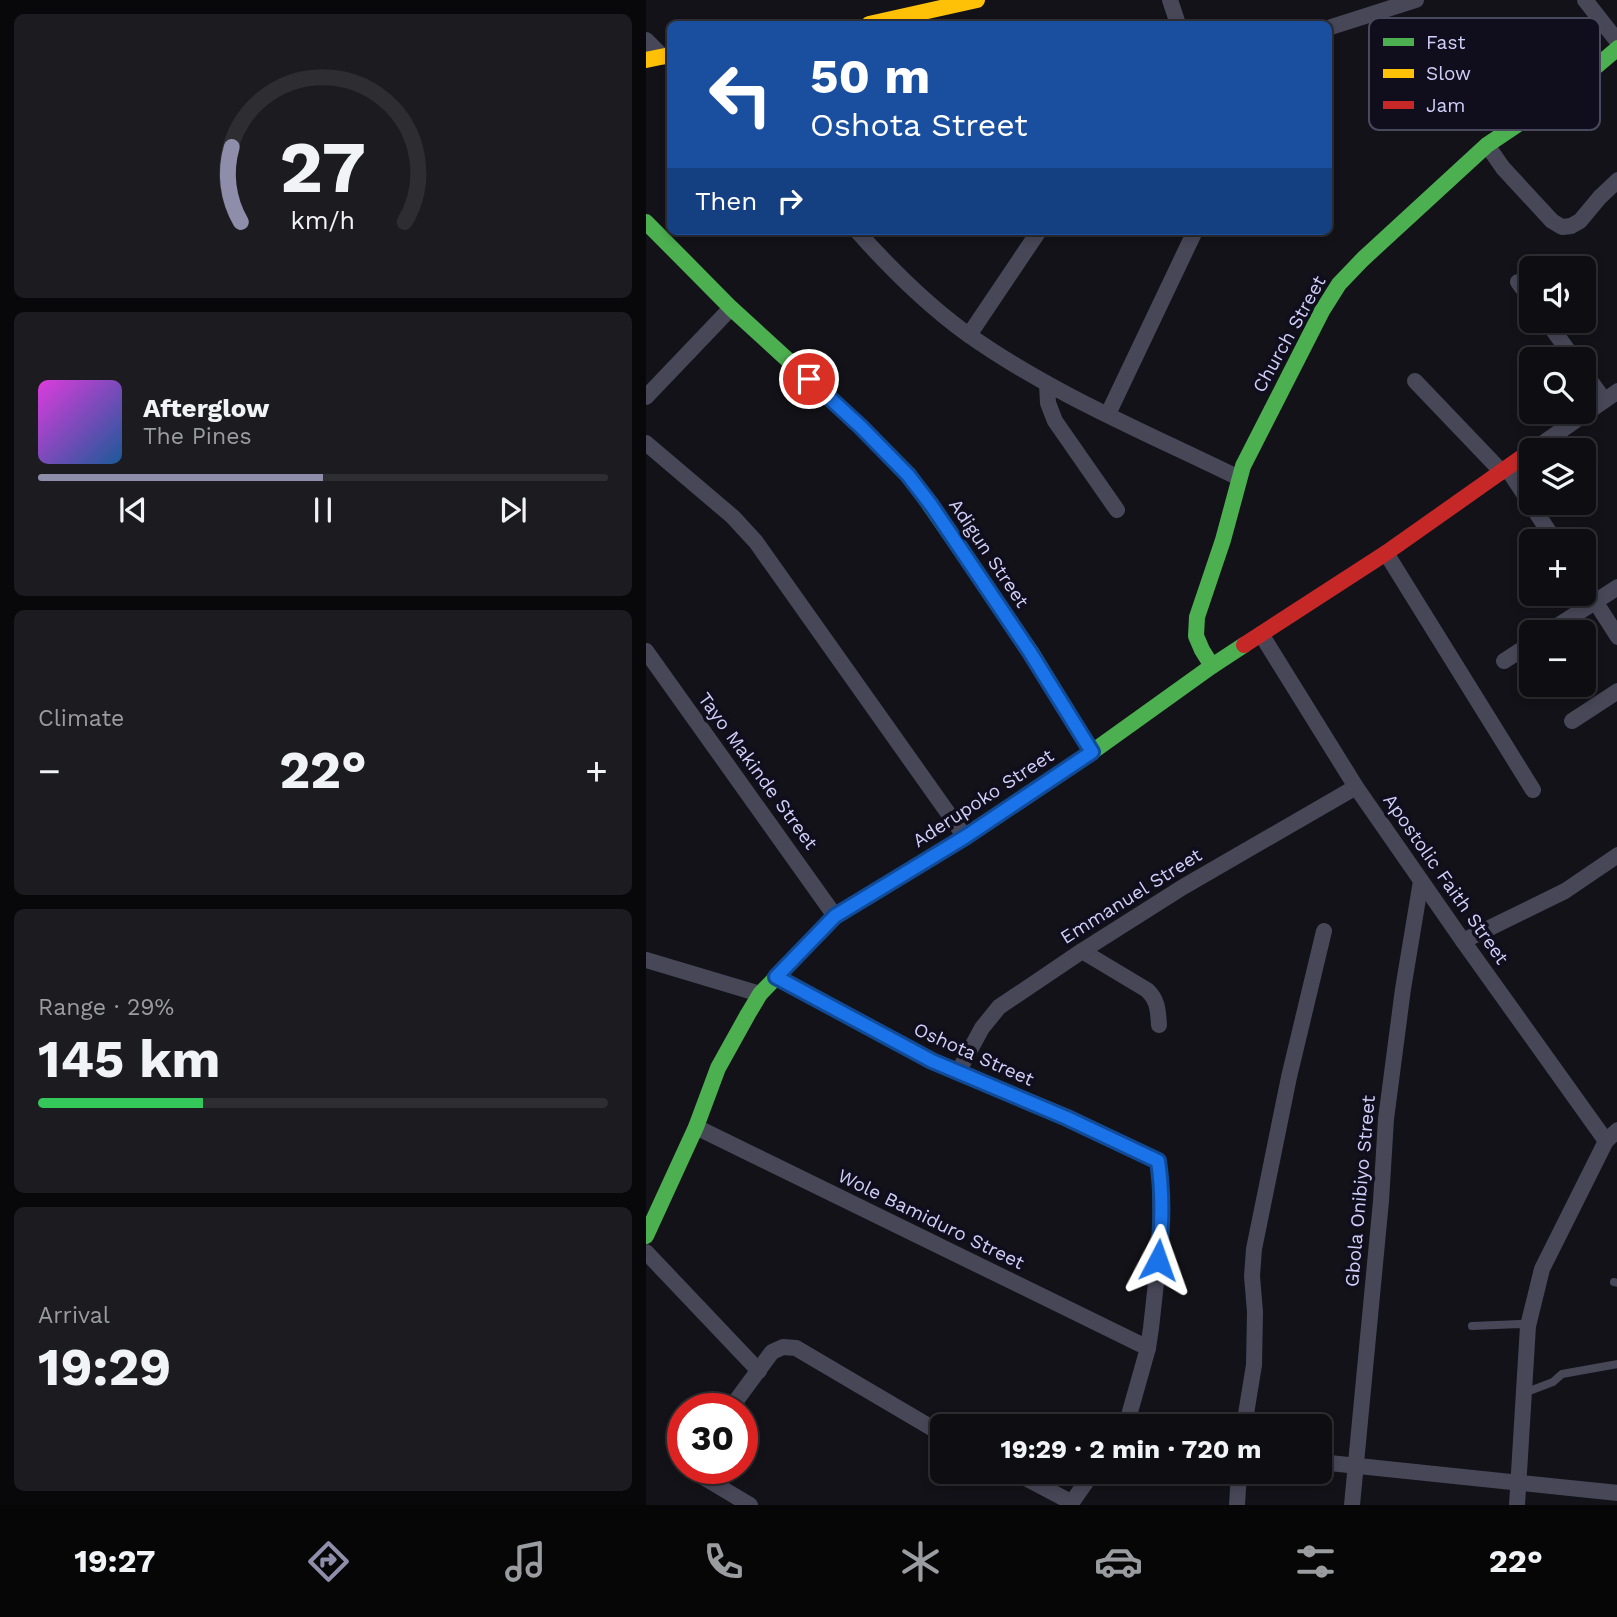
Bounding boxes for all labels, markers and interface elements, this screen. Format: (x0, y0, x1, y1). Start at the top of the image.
legend (1369, 18, 1600, 130)
text: Fast (1426, 31, 1465, 54)
text: 50 m (810, 47, 930, 105)
icon: left (695, 49, 786, 140)
text: Slow (1426, 62, 1471, 85)
text: Jam (1426, 94, 1465, 117)
text: Oshota Street (810, 106, 1028, 144)
text: 27 (280, 124, 366, 210)
icon: right (771, 182, 809, 220)
text: Then (695, 186, 757, 216)
text: km/h (291, 206, 355, 235)
map controls (1519, 256, 1596, 697)
button: sound (1519, 256, 1596, 333)
street label: Church Street (1247, 272, 1331, 396)
button: search (1519, 347, 1596, 424)
pin (779, 349, 839, 409)
icon: arrive (790, 360, 828, 398)
text: Afterglow (143, 393, 269, 423)
text: The Pines (143, 423, 252, 450)
button: layers (1519, 438, 1596, 515)
icon: previous (114, 491, 152, 529)
icon: pause (304, 491, 342, 529)
icon: next (494, 491, 532, 529)
street label: Adigun Street (944, 494, 1034, 612)
button: + (1519, 529, 1596, 606)
button: − (1519, 620, 1596, 697)
street label: Tayo Makinde Street (693, 688, 823, 854)
text: Climate (38, 705, 124, 732)
text: 22° (279, 740, 367, 801)
street label: Aderupoko Street (908, 744, 1058, 852)
text: − (38, 749, 61, 793)
text: + (585, 749, 608, 793)
street label: Apostolic Faith Street (1378, 789, 1514, 969)
street label: Emmanuel Street (1056, 843, 1206, 949)
text: Range · 29% (38, 994, 174, 1021)
street label: Oshota Street (910, 1017, 1038, 1091)
text: 145 km (38, 1029, 220, 1090)
street label: Gbola Onibiyo Street (1340, 1094, 1380, 1288)
street label: Wole Bamiduro Street (834, 1164, 1028, 1274)
position arrow (1121, 1223, 1195, 1297)
text: Arrival (38, 1302, 110, 1329)
text: 19:29 (38, 1337, 171, 1398)
speed limit sign: 30 (667, 1393, 758, 1484)
text: 19:29 · 2 min · 720 m (1001, 1434, 1261, 1464)
icon: directions (304, 1537, 353, 1586)
icon: music (501, 1537, 550, 1586)
icon: phone (699, 1537, 748, 1586)
icon: climate (896, 1537, 945, 1586)
icon: car (1094, 1537, 1143, 1586)
icon: filters (1291, 1537, 1340, 1586)
text: 19:27 (74, 1542, 155, 1580)
text: 22° (1489, 1542, 1543, 1580)

